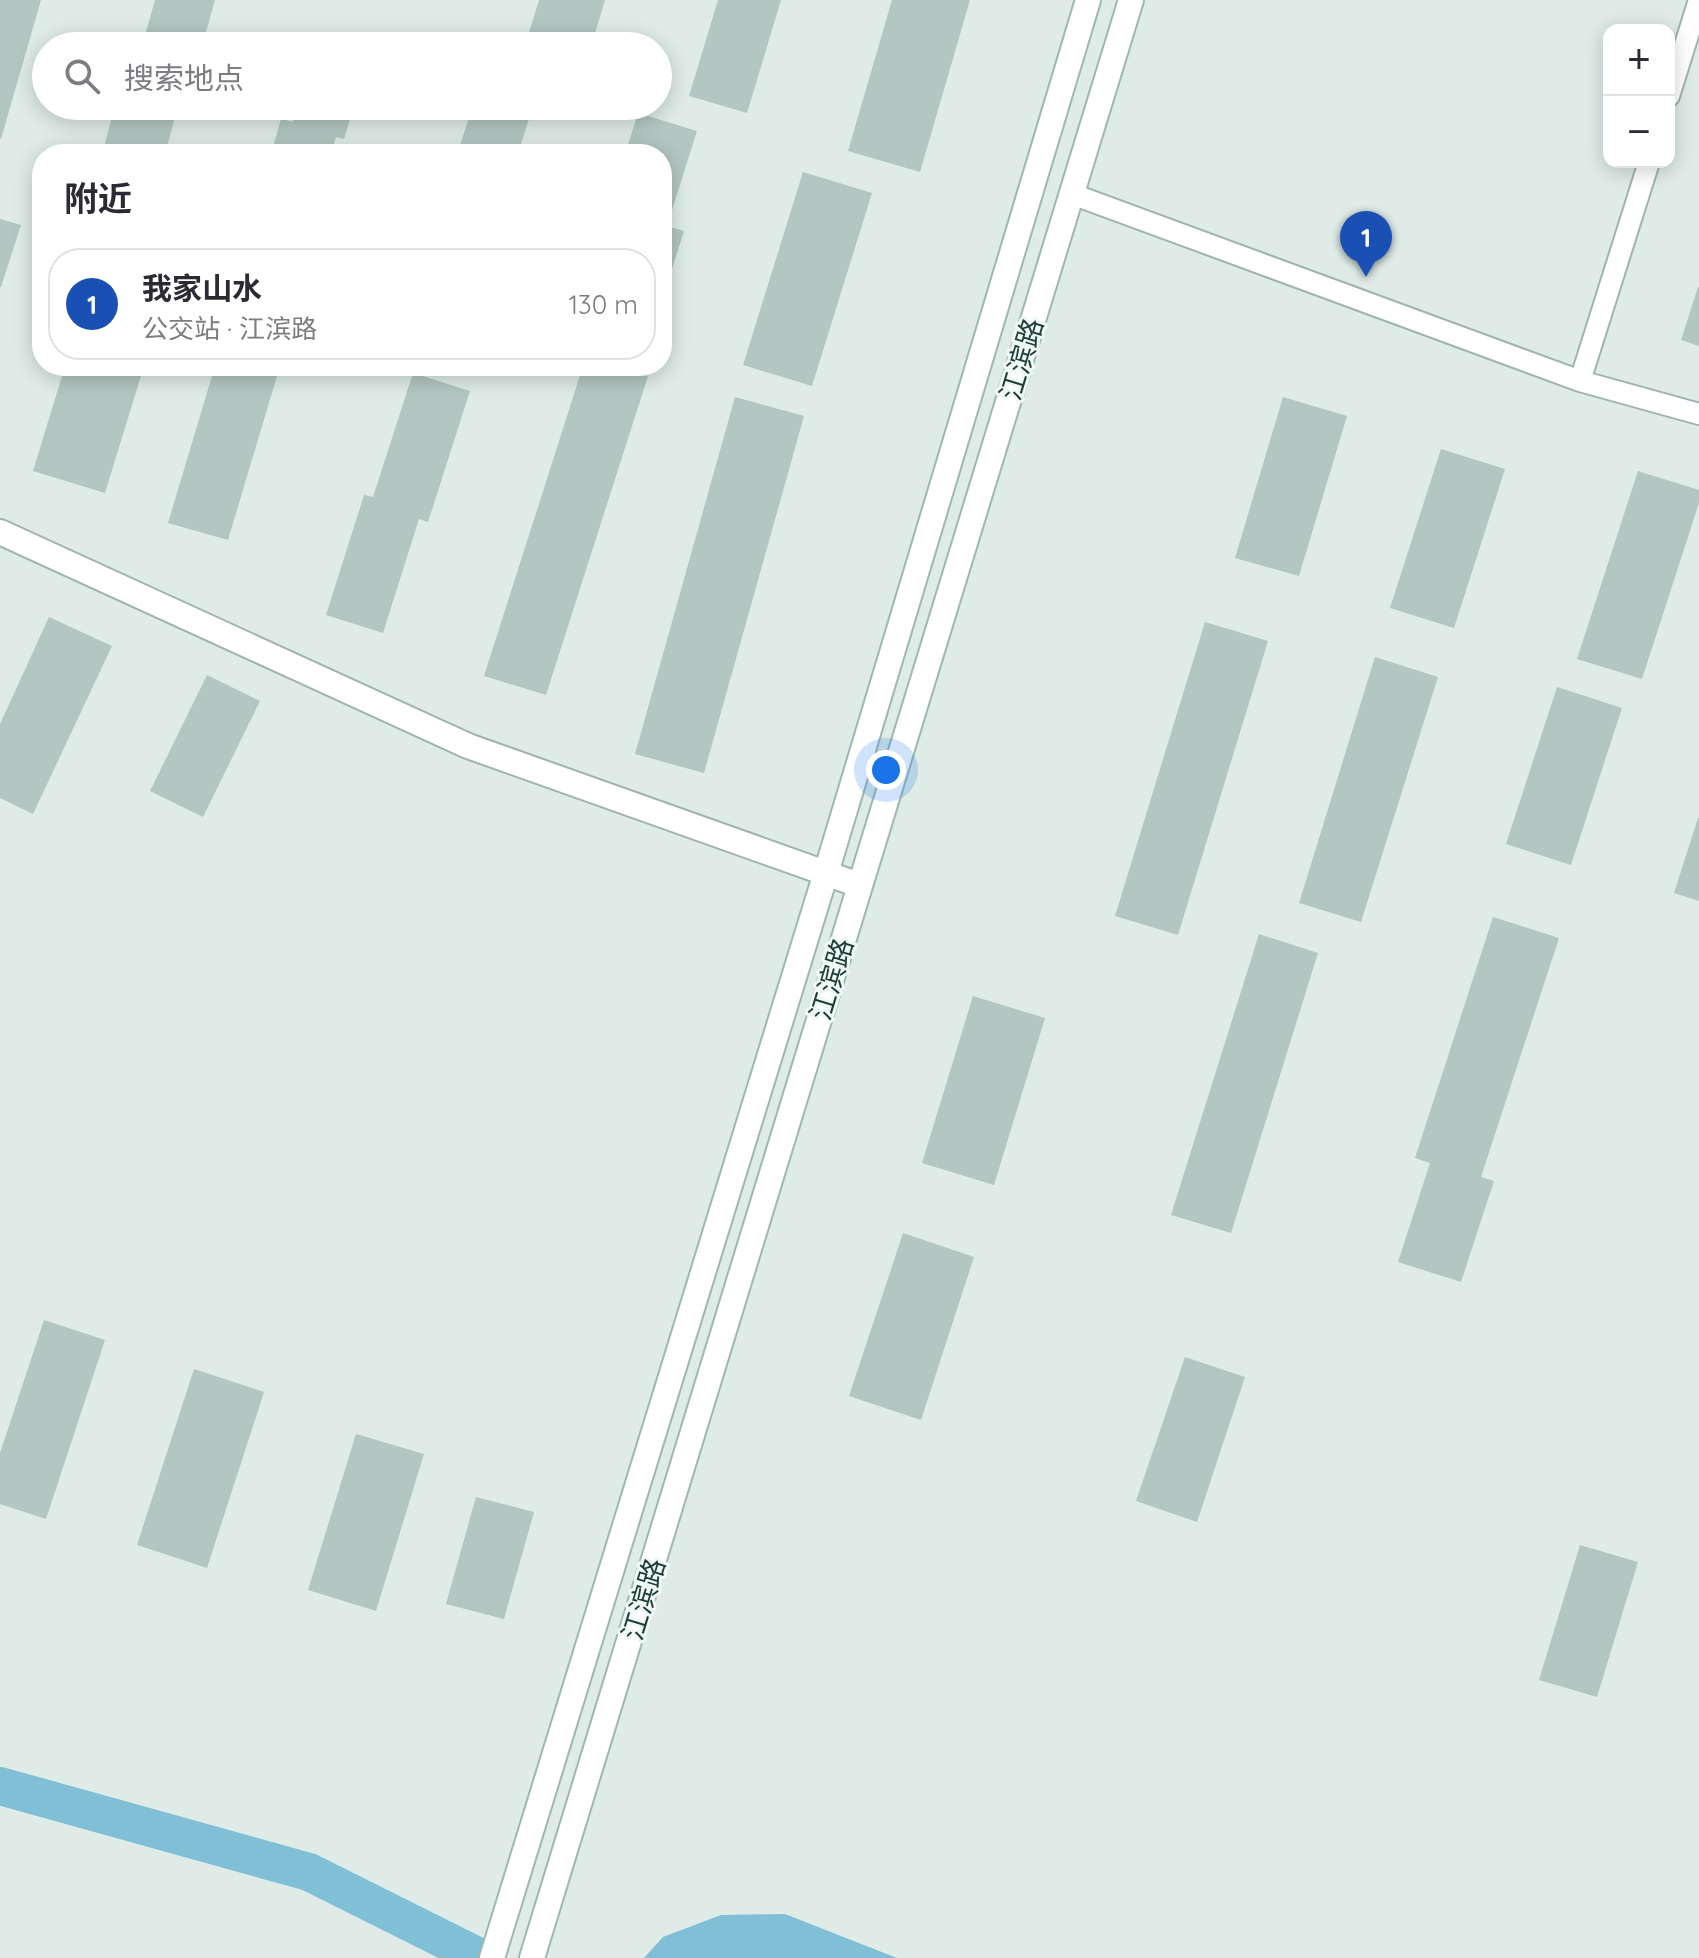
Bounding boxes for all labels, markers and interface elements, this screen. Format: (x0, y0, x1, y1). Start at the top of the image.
map controls (1603, 24, 1675, 168)
button: + (1603, 24, 1675, 96)
search box (32, 32, 672, 120)
icon: search (60, 54, 104, 98)
text: 搜索地点 (124, 59, 244, 97)
button: − (1603, 96, 1675, 168)
text: 附近 (64, 177, 132, 220)
pin: 1 (1340, 211, 1392, 277)
text: 我家山水 (142, 269, 262, 307)
text: 1 (87, 288, 97, 321)
text: 130 m (568, 288, 638, 321)
text: 公交站 · 江滨路 (142, 312, 317, 345)
street label: 江滨路 (992, 314, 1050, 404)
your location (866, 750, 906, 790)
street label: 江滨路 (802, 934, 860, 1024)
street label: 江滨路 (614, 1554, 672, 1644)

